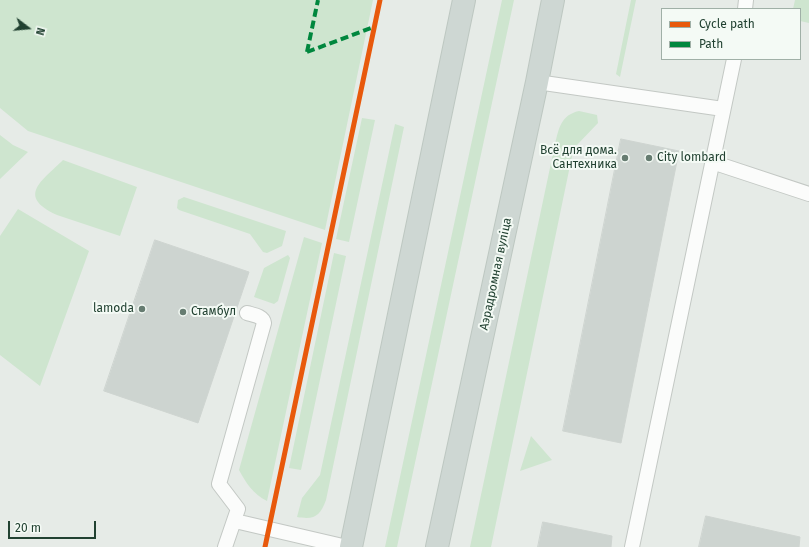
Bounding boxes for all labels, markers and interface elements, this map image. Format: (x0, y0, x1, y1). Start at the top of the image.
north arrow (8, 8, 48, 48)
legend (661, 8, 801, 60)
text: Cycle path (699, 17, 755, 31)
text: N (33, 26, 47, 37)
text: Path (699, 37, 723, 51)
place label: Всё для дома. Сантехника (540, 144, 617, 172)
place label: City lombard (657, 151, 726, 165)
marker: Всё для дома. Сантехника (620, 153, 630, 163)
marker: City lombard (644, 153, 654, 163)
street label: Аэрадромная вуліца (477, 216, 515, 332)
place label: lamoda (93, 302, 134, 316)
marker: lamoda (137, 304, 147, 314)
place label: Стамбул (191, 305, 236, 319)
marker: Стамбул (178, 307, 188, 317)
scale bar (10, 513, 98, 539)
text: 20 m (15, 521, 41, 535)

